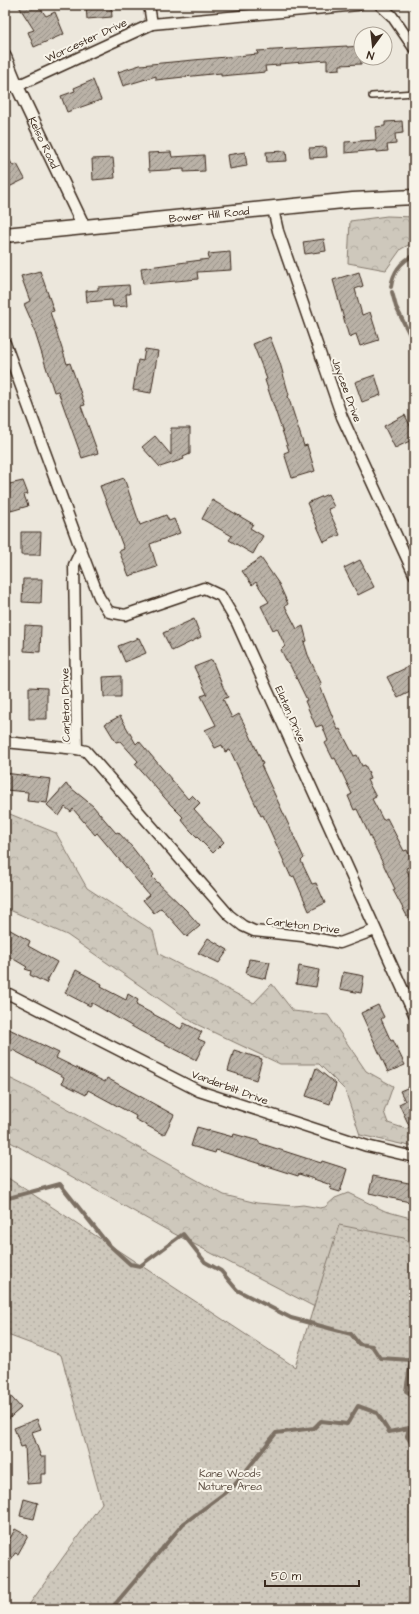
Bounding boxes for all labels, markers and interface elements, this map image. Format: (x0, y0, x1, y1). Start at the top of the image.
street label: Worcester Drive (43, 15, 129, 66)
north arrow (353, 26, 393, 66)
text: N (365, 47, 376, 63)
street label: Kelso Road (25, 114, 62, 171)
street label: Bower Hill Road (168, 203, 250, 226)
street label: Jaycee Drive (327, 356, 365, 425)
street label: Carleton Drive (57, 668, 74, 742)
street label: Elatan Drive (271, 684, 310, 745)
street label: Carleton Drive (265, 914, 341, 937)
street label: Vanderbilt Drive (189, 1067, 270, 1108)
park label: Kane Woods Nature Area (198, 1466, 262, 1494)
scale bar (265, 1562, 359, 1588)
text: 50 m (271, 1568, 302, 1585)

